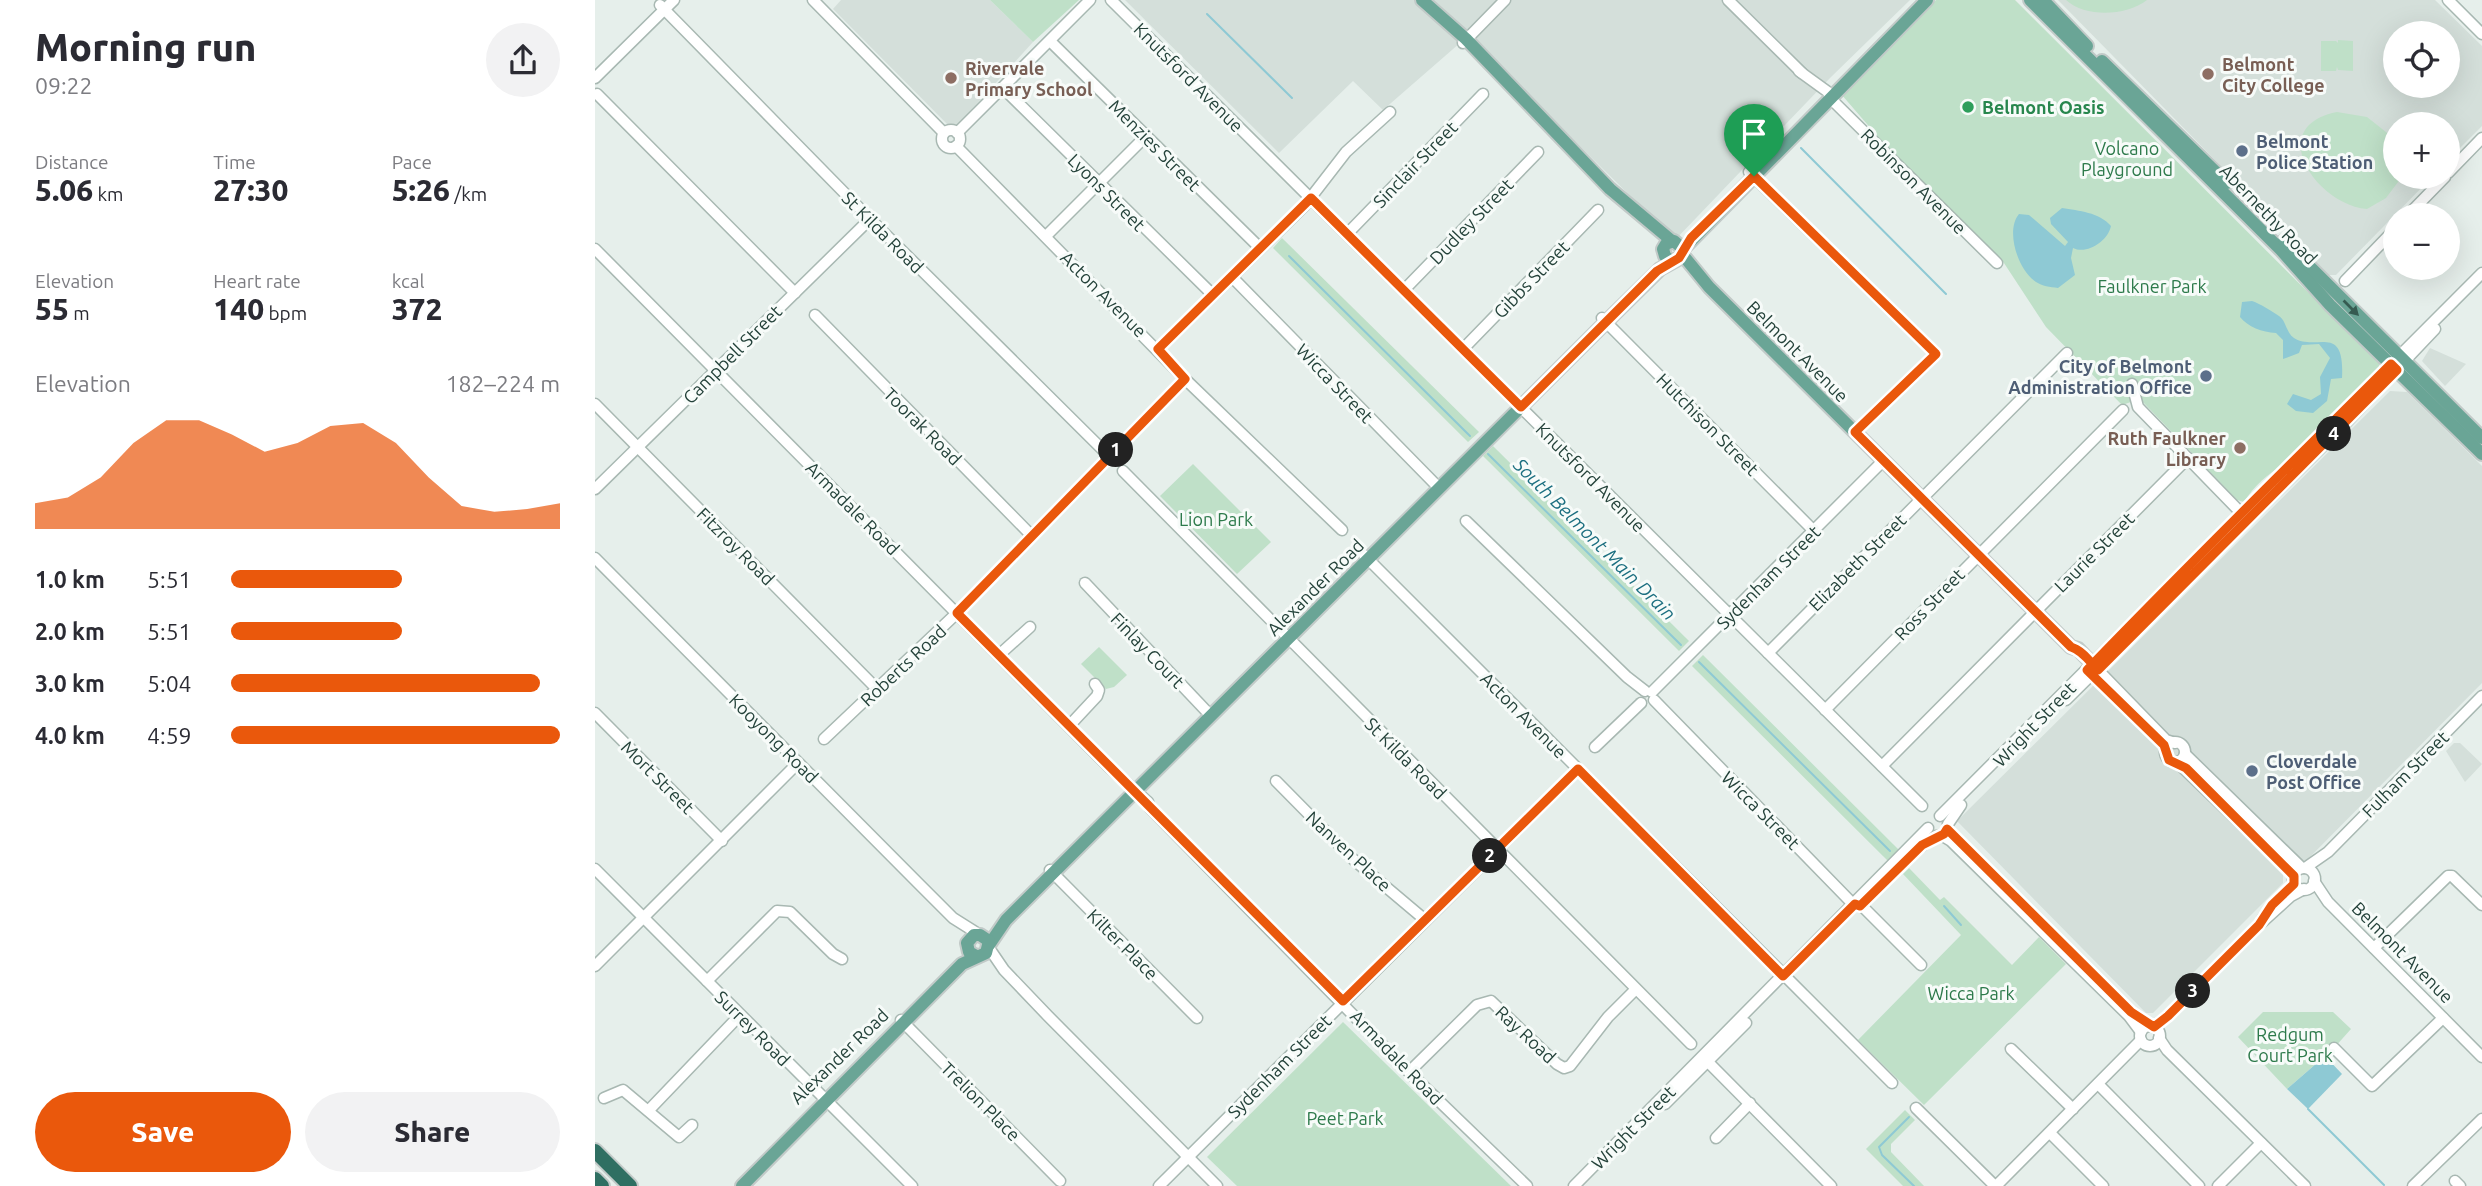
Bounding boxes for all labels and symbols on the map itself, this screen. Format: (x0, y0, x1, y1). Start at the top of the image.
street label: Knutsford Avenue (1130, 18, 1248, 136)
place label: Belmont City College (2222, 54, 2325, 95)
place label: Rivervale Primary School (965, 58, 1093, 99)
marker: Belmont City College (2200, 66, 2216, 82)
marker: Rivervale Primary School (943, 70, 959, 86)
street label: Menzies Street (1105, 95, 1205, 195)
place label: Belmont Oasis (1982, 97, 2105, 117)
marker: Belmont Oasis (1960, 99, 1976, 115)
pin (1724, 104, 1784, 176)
street label: Sinclair Street (1369, 117, 1461, 211)
street label: Robinson Avenue (1857, 124, 1971, 238)
place label: Belmont Police Station (2256, 131, 2373, 172)
park label: Volcano Playground (2081, 138, 2173, 179)
marker: Belmont Police Station (2234, 143, 2250, 159)
street label: Lyons Street (1064, 149, 1150, 235)
street label: Abernethy Road (2216, 160, 2322, 268)
street label: Dudley Street (1425, 174, 1517, 268)
street label: St Kilda Road (838, 187, 928, 277)
street label: Gibbs Street (1489, 236, 1573, 322)
street label: Acton Avenue (1057, 247, 1151, 341)
park label: Faulkner Park (2097, 276, 2207, 296)
street label: Belmont Avenue (1743, 296, 1853, 406)
one-way arrow (2342, 300, 2359, 317)
street label: Campbell Street (679, 301, 785, 407)
street label: Wicca Street (1292, 339, 1378, 427)
place label: City of Belmont Administration Office (2008, 356, 2192, 397)
marker: City of Belmont Administration Office (2198, 368, 2214, 384)
street label: Hutchison Street (1653, 369, 1763, 479)
street label: Toorak Road (880, 383, 966, 469)
pin: 4 (2317, 416, 2351, 452)
street label: Knutsford Avenue (1532, 418, 1650, 536)
place label: Ruth Faulkner Library (2107, 428, 2227, 469)
pin: 1 (1099, 433, 1133, 468)
marker: Ruth Faulkner Library (2232, 440, 2248, 456)
water label: South Belmont Main Drain (1509, 453, 1681, 625)
street label: Armadale Road (802, 457, 904, 559)
street label: Fitzroy Road (693, 503, 779, 589)
street label: Laurie Street (2050, 508, 2138, 596)
park label: Lion Park (1179, 509, 1253, 529)
street label: Elizabeth Street (1804, 509, 1910, 615)
street label: Sydenham Street (1712, 521, 1824, 633)
street label: Alexander Road (1263, 535, 1367, 639)
street label: Ross Street (1890, 564, 1968, 644)
street label: Finlay Court (1107, 608, 1189, 692)
street label: Roberts Road (856, 620, 950, 710)
street label: Acton Avenue (1477, 668, 1571, 762)
street label: Wright Street (1989, 678, 2079, 770)
street label: Kooyong Road (726, 690, 822, 786)
street label: St Kilda Road (1361, 713, 1451, 803)
street label: Fulham Street (2358, 727, 2452, 821)
street label: Mort Street (618, 737, 698, 817)
place label: Cloverdale Post Office (2266, 751, 2361, 792)
marker: Cloverdale Post Office (2244, 763, 2260, 779)
street label: Wicca Street (1718, 767, 1804, 853)
street label: Nanven Place (1303, 807, 1395, 895)
pin: 2 (1473, 838, 1507, 874)
street label: Belmont Avenue (2348, 897, 2458, 1007)
street label: Kilter Place (1084, 905, 1162, 983)
pin: 3 (2175, 974, 2211, 1009)
park label: Wicca Park (1927, 983, 2015, 1003)
street label: Surrey Road (711, 986, 795, 1070)
street label: Ray Road (1492, 1001, 1560, 1067)
street label: Alexander Road (786, 1004, 892, 1108)
street label: Armadale Road (1347, 1006, 1447, 1108)
street label: Sydenham Street (1223, 1010, 1335, 1122)
park label: Redgum Court Park (2247, 1024, 2333, 1065)
street label: Trelion Place (937, 1057, 1025, 1145)
street label: Wright Street (1587, 1081, 1679, 1173)
park label: Peet Park (1306, 1108, 1384, 1128)

